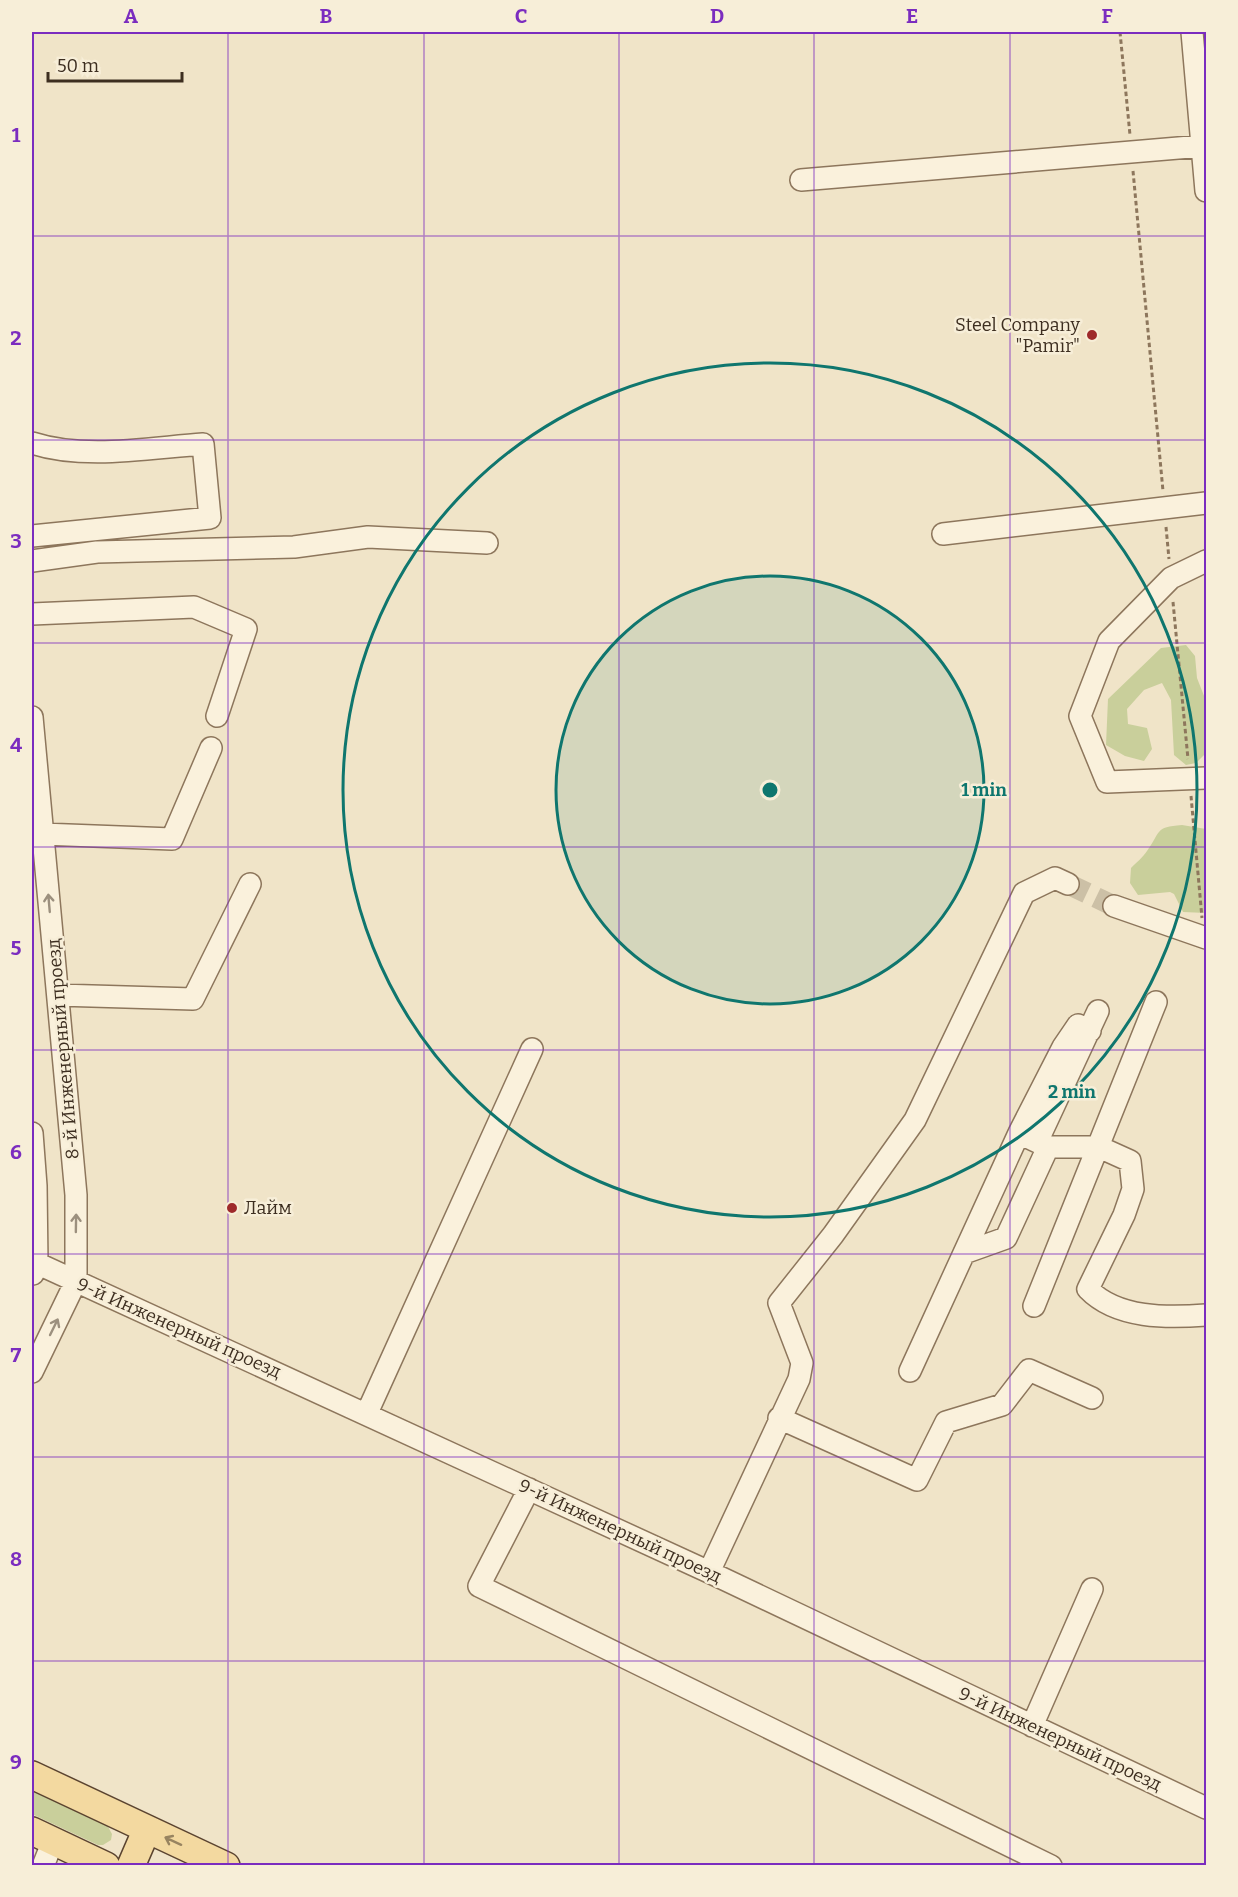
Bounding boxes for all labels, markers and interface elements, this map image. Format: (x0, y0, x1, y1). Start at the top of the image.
text: A (124, 4, 139, 28)
text: B (320, 4, 333, 28)
text: C (515, 4, 527, 28)
text: D (710, 4, 724, 28)
text: E (906, 4, 918, 28)
text: F (1101, 4, 1113, 28)
scale bar (48, 45, 182, 83)
text: 50 m (57, 55, 99, 77)
text: 1 (12, 123, 21, 147)
place label: Steel Company "Pamir" (955, 314, 1080, 357)
text: 2 (10, 326, 22, 350)
marker: Steel Company "Pamir" (1085, 328, 1099, 342)
text: 3 (10, 529, 22, 553)
text: 4 (10, 733, 22, 757)
text: 1 min (961, 779, 1007, 801)
centre of rings (760, 780, 780, 800)
one-way arrow (43, 893, 54, 913)
text: 5 (11, 936, 22, 960)
street label: 8-й Инженерный проезд (42, 938, 84, 1160)
text: 2 min (1048, 1081, 1096, 1103)
text: 6 (10, 1140, 22, 1164)
place label: Лайм (244, 1197, 292, 1219)
marker: Лайм (225, 1201, 239, 1215)
one-way arrow (70, 1213, 82, 1233)
street label: 9-й Инженерный проезд (73, 1273, 285, 1383)
one-way arrow (48, 1318, 60, 1336)
text: 7 (11, 1343, 22, 1367)
street label: 9-й Инженерный проезд (515, 1474, 725, 1588)
text: 8 (10, 1547, 22, 1571)
street label: 9-й Инженерный проезд (955, 1682, 1165, 1796)
text: 9 (10, 1750, 22, 1774)
one-way arrow (165, 1834, 183, 1846)

